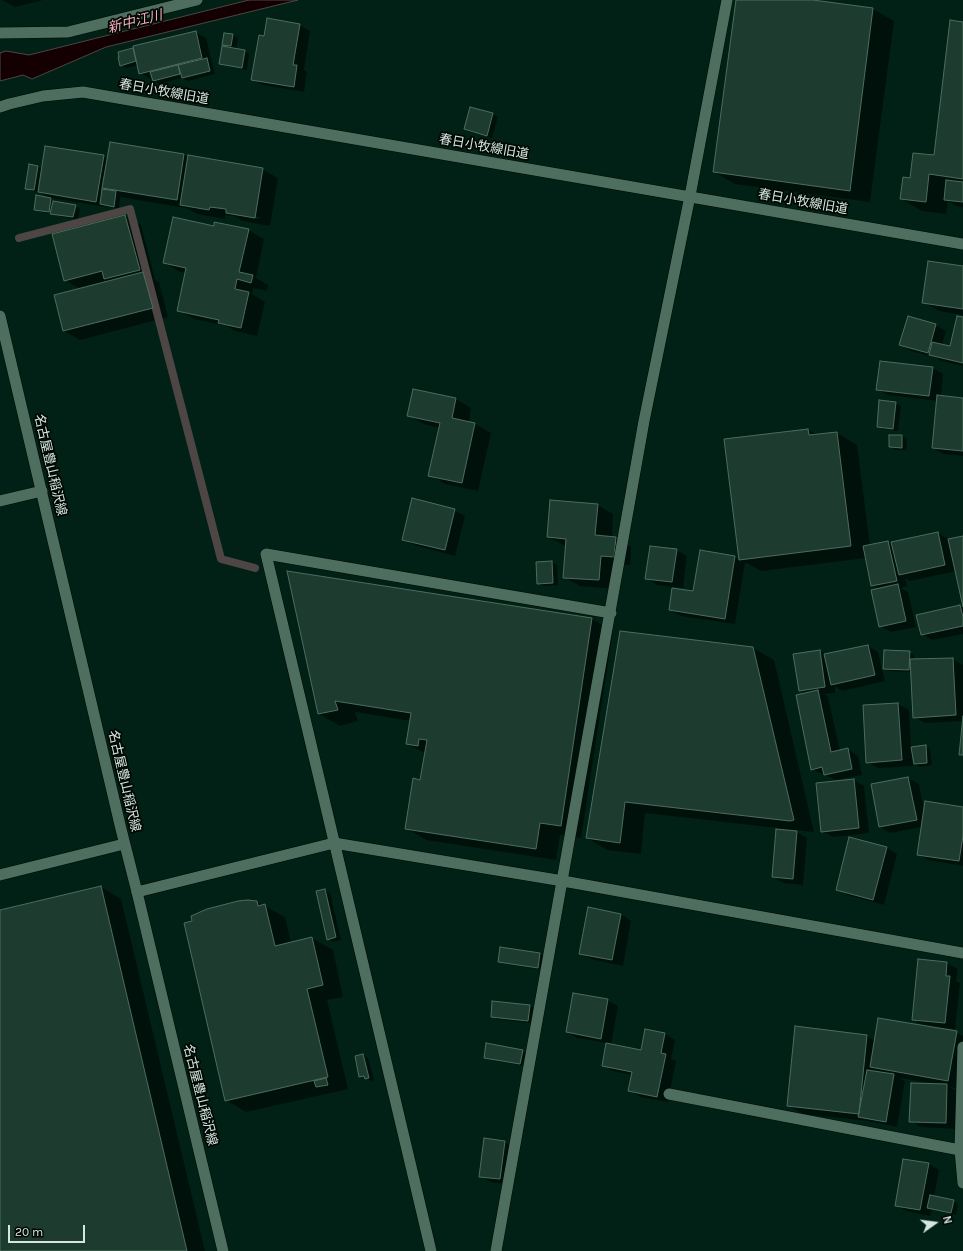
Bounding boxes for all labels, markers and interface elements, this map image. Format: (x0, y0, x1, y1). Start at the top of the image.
water label: 新中江川 (106, 7, 164, 37)
street label: 春日小牧線旧道 (118, 76, 210, 108)
street label: 春日小牧線旧道 (438, 131, 530, 163)
street label: 春日小牧線旧道 (757, 186, 849, 218)
street label: 名古屋豊山稲沢線 (31, 413, 69, 517)
street label: 名古屋豊山稲沢線 (105, 729, 143, 833)
street label: 名古屋豊山稲沢線 (180, 1043, 220, 1147)
north arrow (915, 1203, 955, 1243)
text: N (940, 1215, 954, 1225)
scale bar (10, 1217, 87, 1243)
text: 20 m (15, 1225, 43, 1239)

